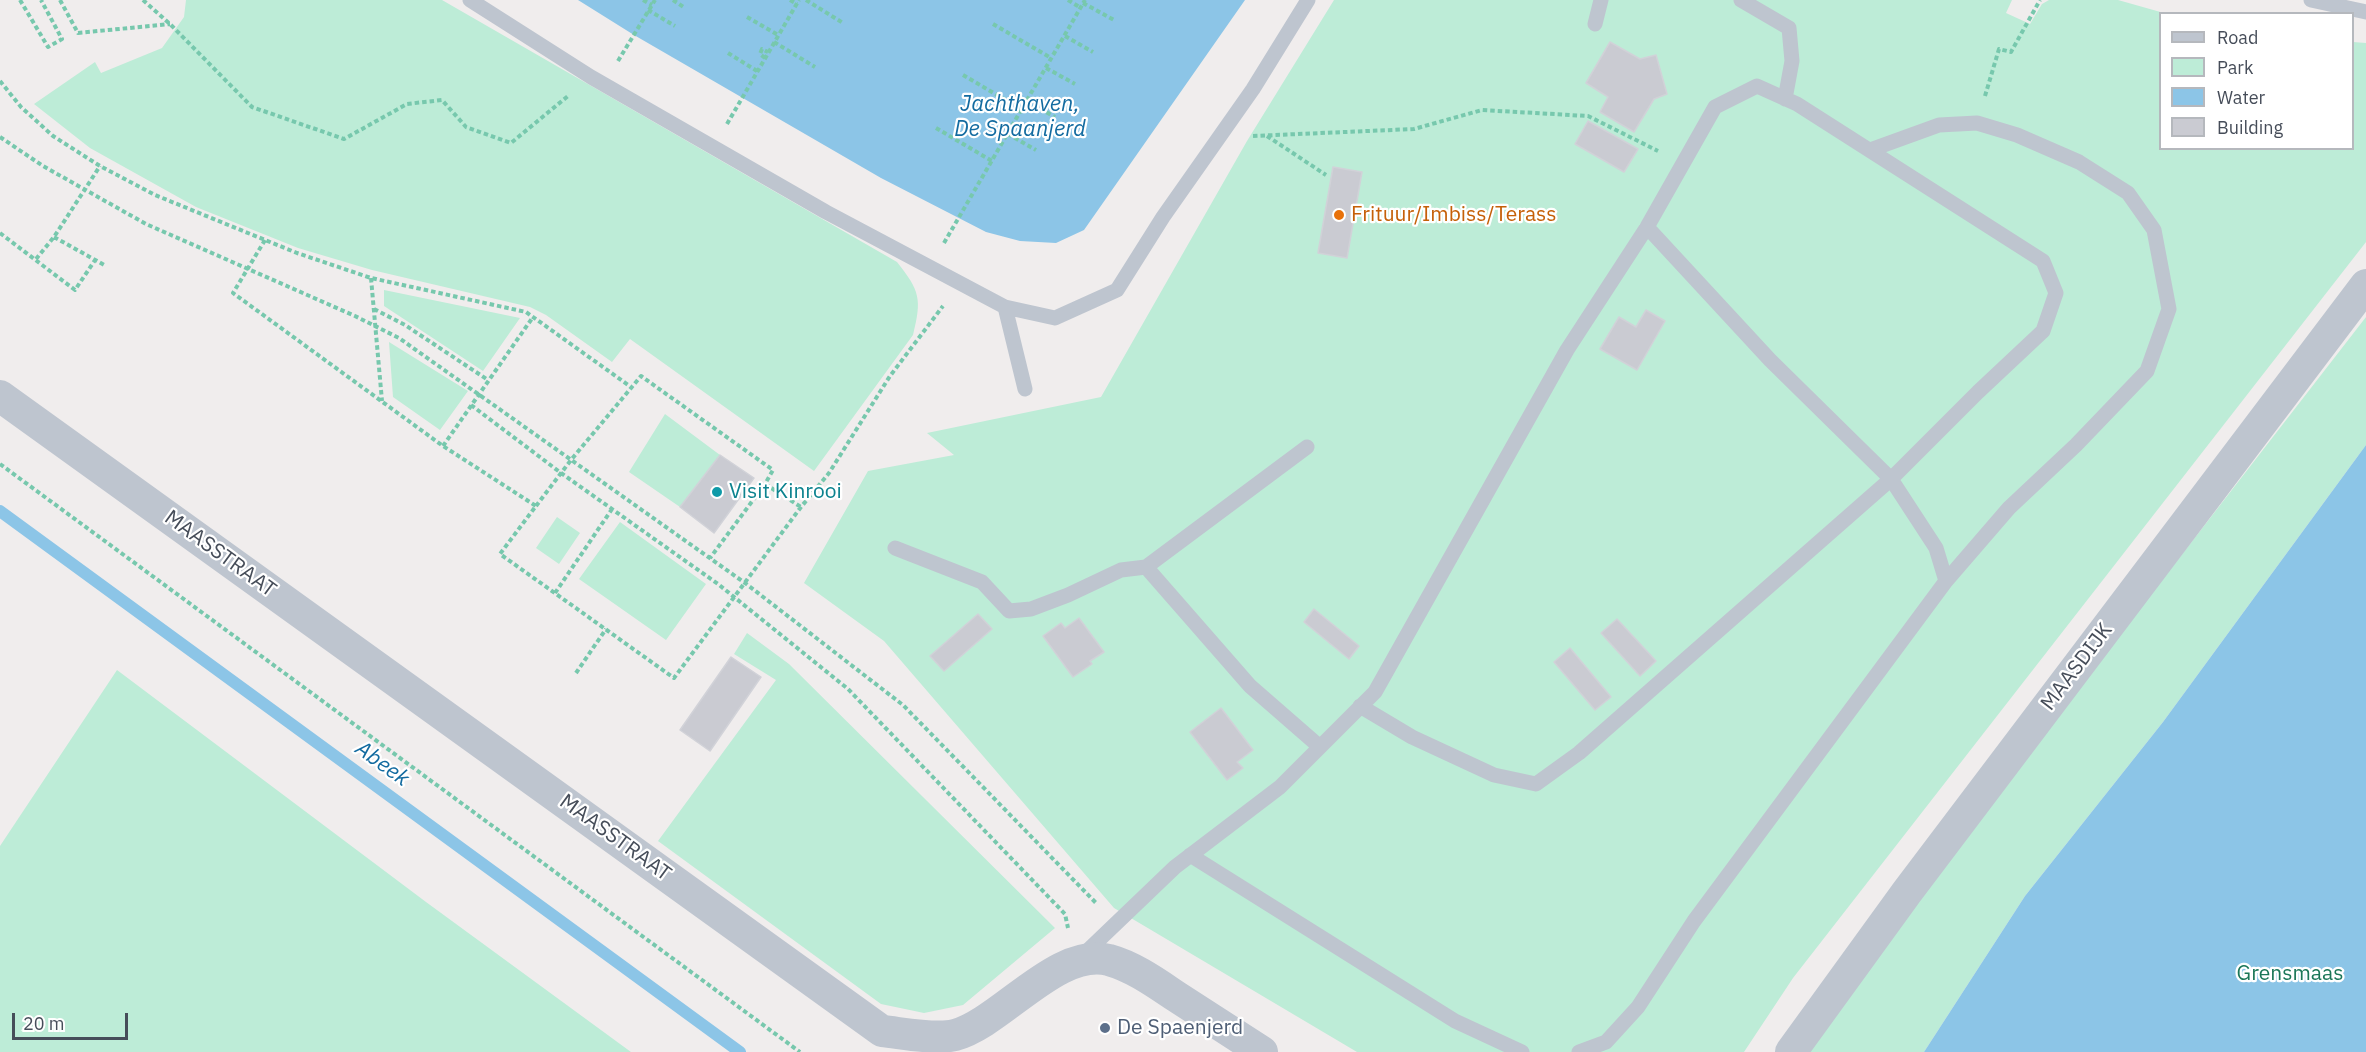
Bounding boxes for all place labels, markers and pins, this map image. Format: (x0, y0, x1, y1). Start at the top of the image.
place label: Frituur/Imbiss/Terass (1351, 202, 1556, 228)
marker: Frituur/Imbiss/Terass (1332, 208, 1346, 222)
place label: Visit Kinrooi (729, 479, 842, 505)
marker: Visit Kinrooi (710, 485, 724, 499)
place label: De Spaenjerd (1117, 1015, 1243, 1041)
marker: De Spaenjerd (1098, 1021, 1112, 1035)

